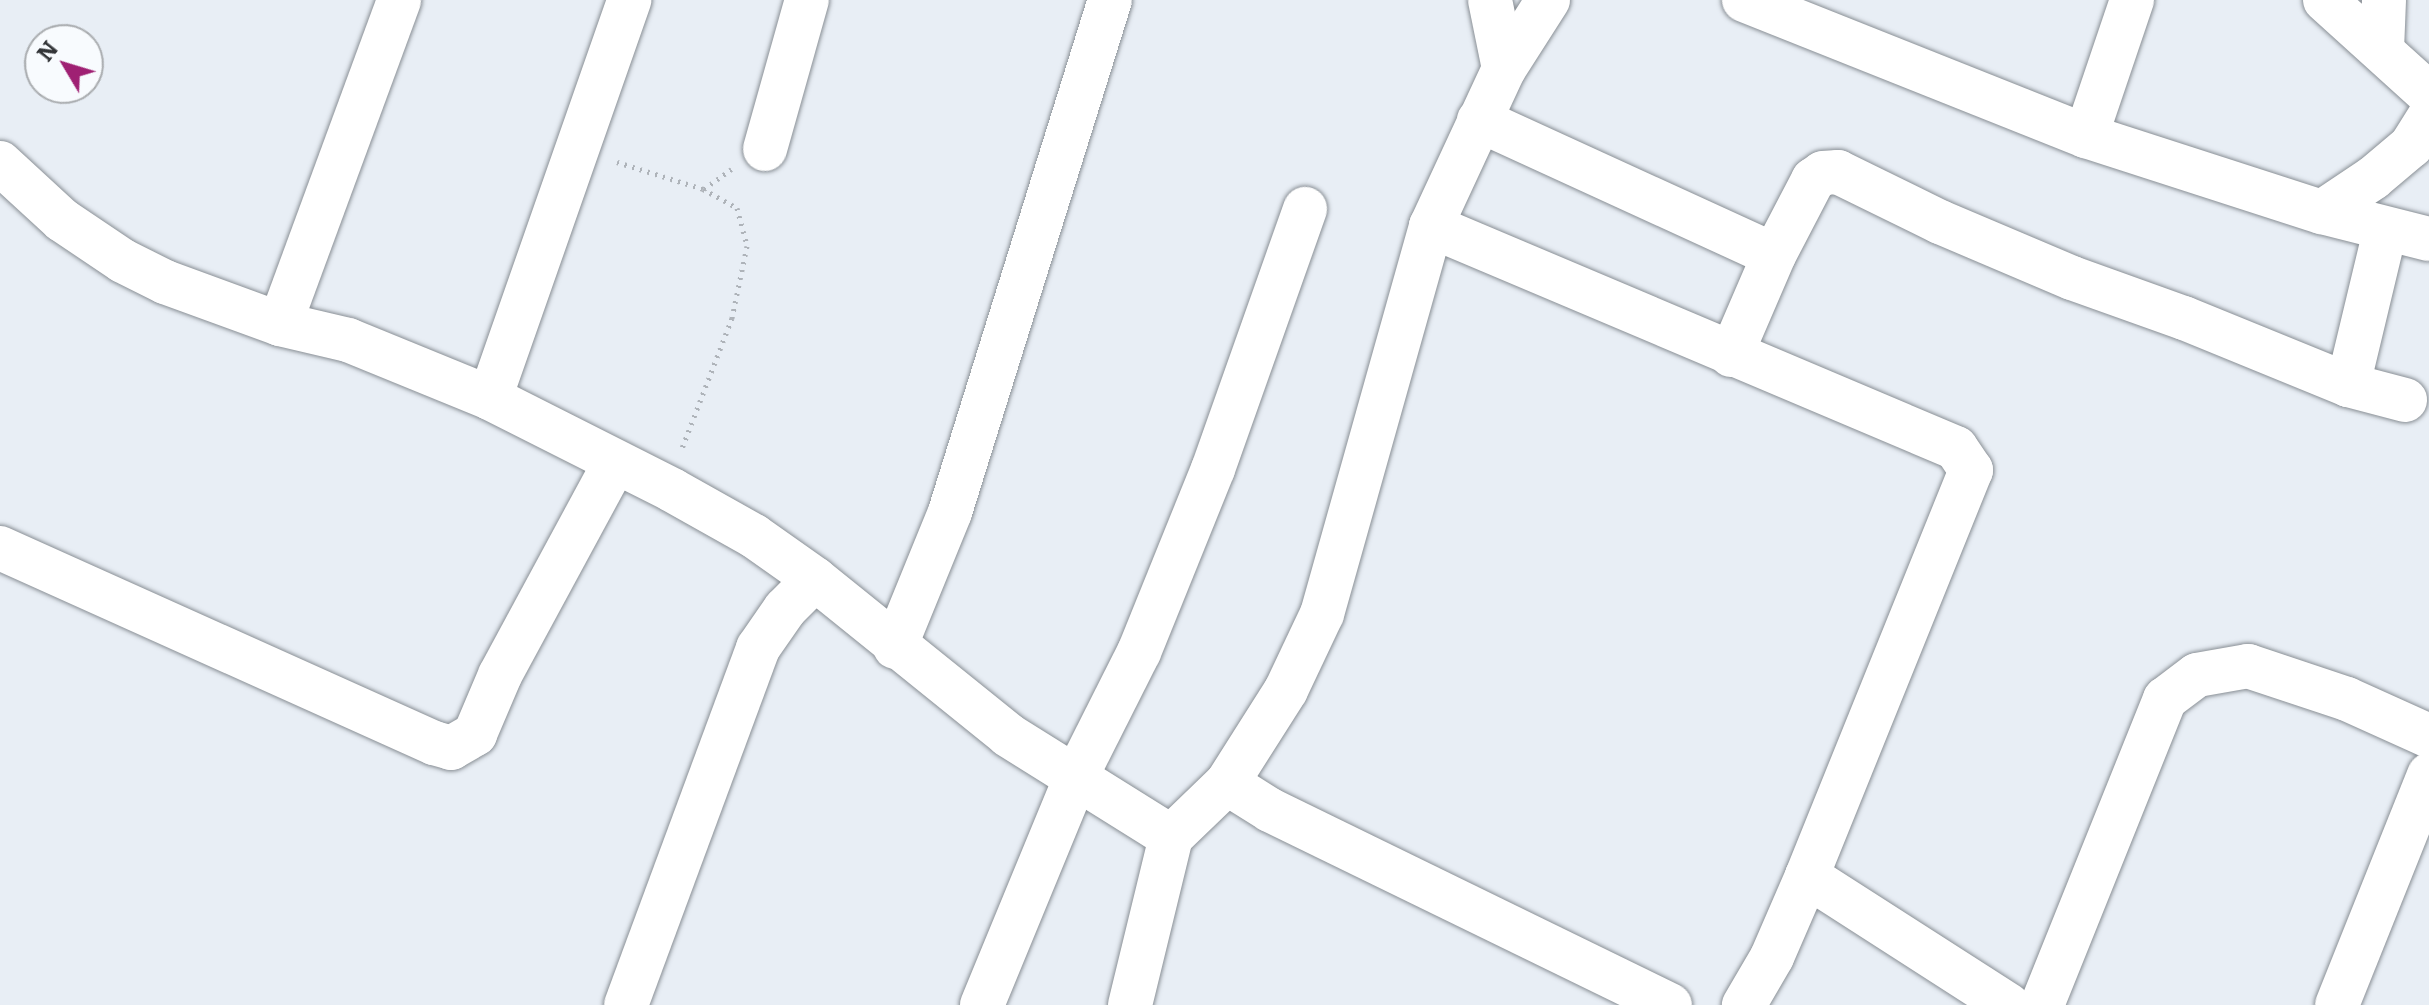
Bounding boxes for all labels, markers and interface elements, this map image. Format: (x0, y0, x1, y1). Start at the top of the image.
north arrow (24, 24, 104, 104)
text: N (28, 33, 65, 68)

